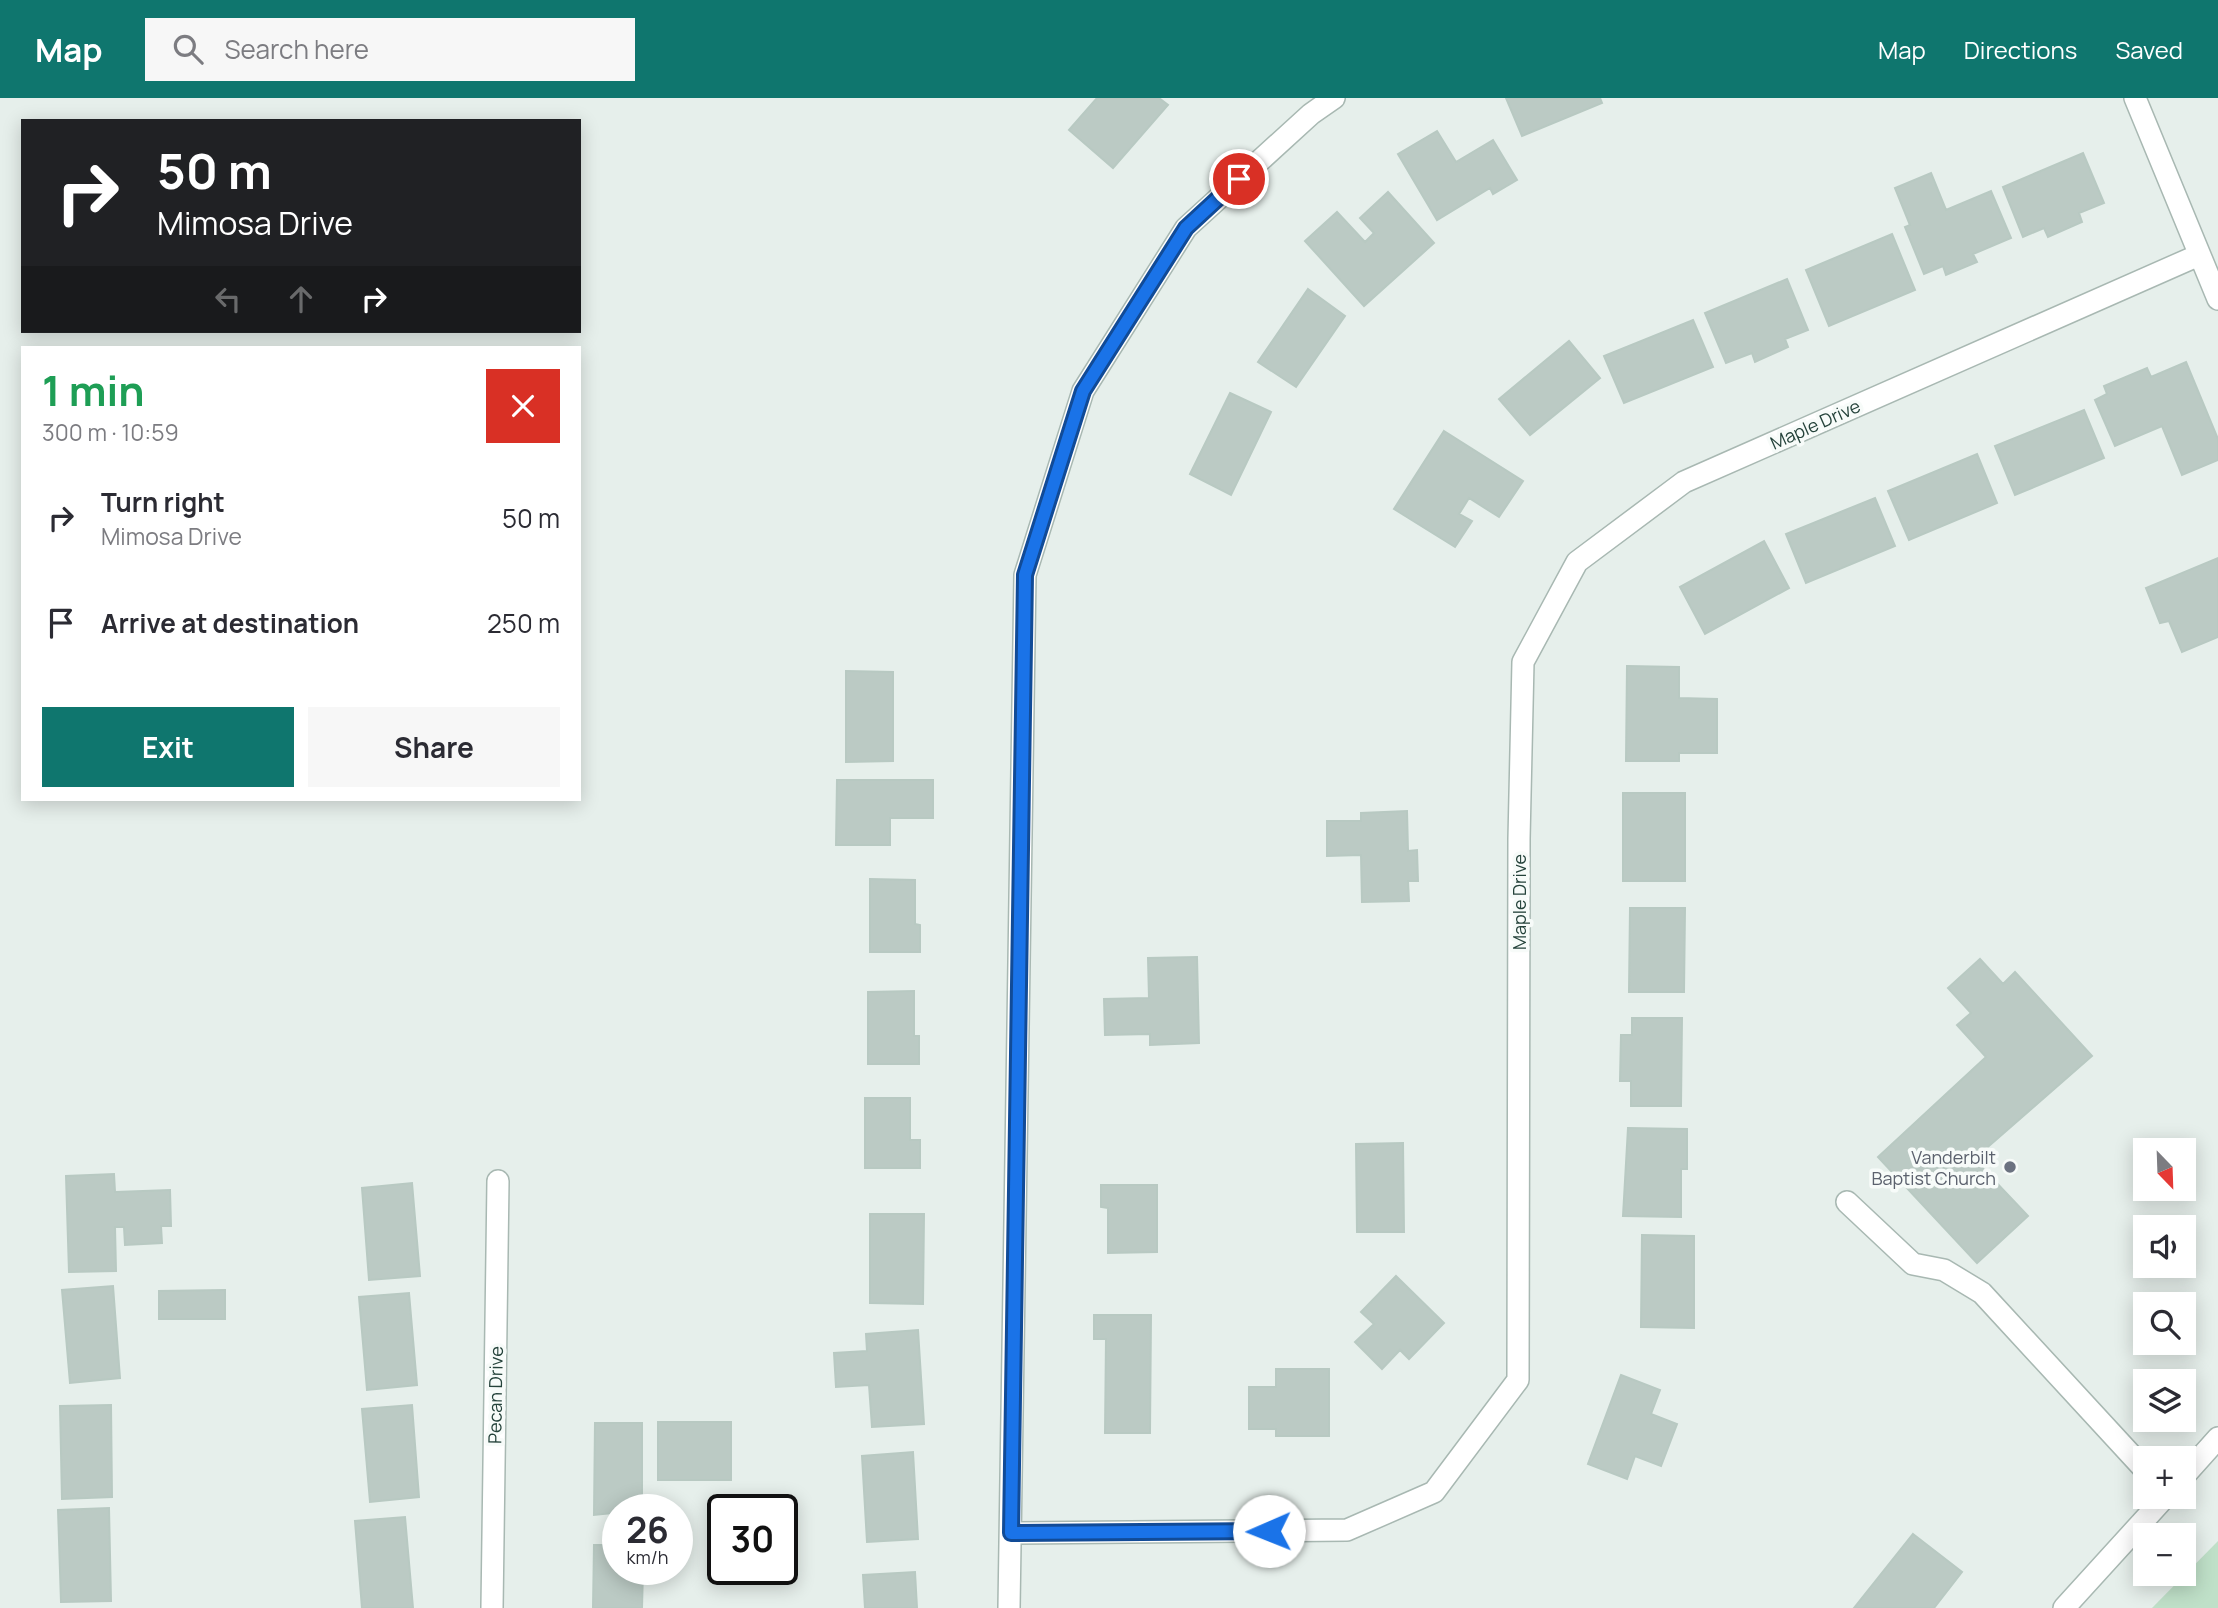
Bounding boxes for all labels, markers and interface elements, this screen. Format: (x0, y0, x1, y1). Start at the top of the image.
search box (145, 18, 635, 81)
text: Map (35, 27, 103, 72)
icon: search (169, 30, 207, 68)
text: Search here (225, 31, 369, 67)
text: Map (1878, 33, 1926, 66)
text: Directions (1964, 33, 2077, 66)
text: Saved (2115, 33, 2183, 66)
text: 50 m (157, 137, 272, 204)
icon: right (42, 147, 133, 238)
pin (1209, 149, 1269, 209)
icon: arrive (1220, 160, 1258, 198)
text: Mimosa Drive (157, 201, 353, 245)
icon: left (209, 280, 247, 318)
icon: ahead (282, 280, 320, 318)
icon: right (355, 280, 393, 318)
text: 1 min (42, 361, 145, 419)
button: close (486, 369, 560, 443)
street label: Maple Drive (1766, 393, 1864, 455)
text: 300 m · 10:59 (42, 416, 179, 448)
text: Turn right (101, 484, 225, 520)
icon: right (42, 499, 80, 537)
text: 50 m (502, 500, 560, 536)
text: Mimosa Drive (101, 520, 242, 552)
icon: arrive (42, 604, 80, 642)
text: Arrive at destination (101, 605, 359, 641)
text: 250 m (487, 605, 560, 641)
button: Exit (42, 707, 294, 787)
button: Share (308, 707, 560, 787)
street label: Maple Drive (1507, 854, 1531, 950)
north arrow (2133, 1138, 2196, 1200)
map controls (2133, 1138, 2196, 1586)
place label: Vanderbilt Baptist Church (1871, 1145, 1996, 1190)
marker: Vanderbilt Baptist Church (2002, 1159, 2018, 1175)
button: sound (2133, 1215, 2196, 1278)
button: search (2133, 1292, 2196, 1355)
street label: Pecan Drive (482, 1346, 508, 1444)
button: layers (2133, 1369, 2196, 1432)
button: + (2133, 1446, 2196, 1509)
speed limit sign: 30 (707, 1494, 798, 1585)
position arrow (1232, 1494, 1306, 1568)
text: 26 (626, 1506, 669, 1554)
button: − (2133, 1523, 2196, 1586)
text: km/h (627, 1545, 668, 1569)

